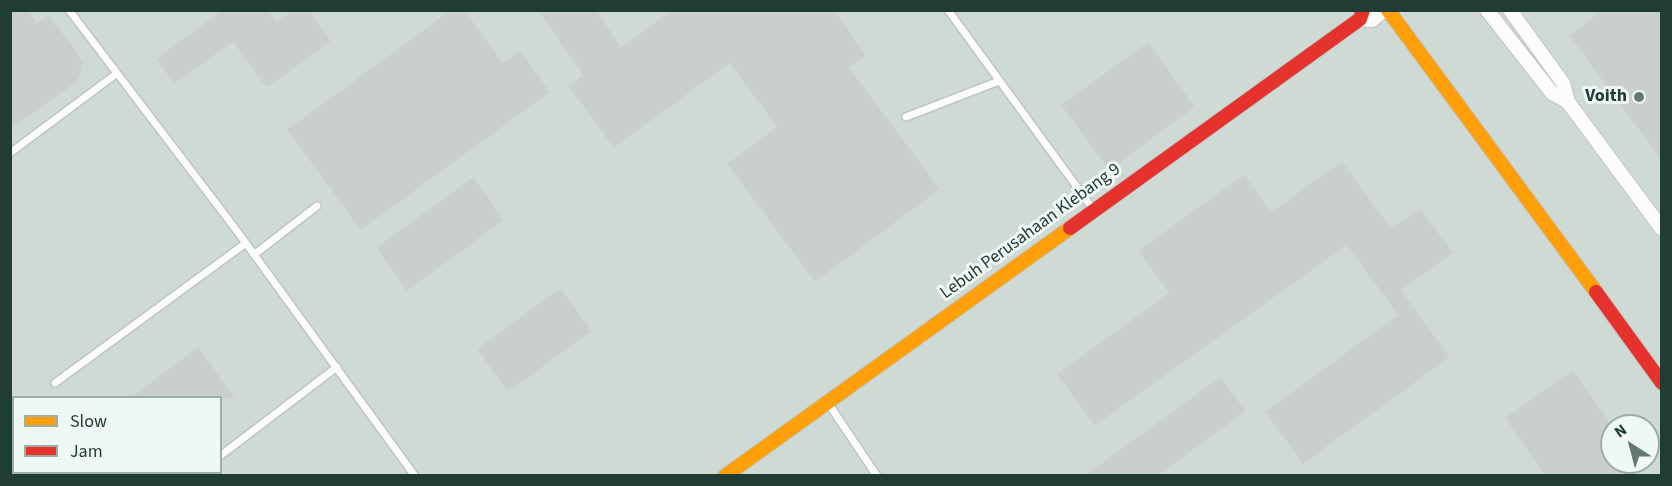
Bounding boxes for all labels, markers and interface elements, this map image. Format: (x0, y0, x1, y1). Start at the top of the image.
place label: Voith (1585, 86, 1627, 108)
marker: Voith (1632, 90, 1646, 104)
street label: Lebuh Perusahaan Klebang 9 (937, 159, 1125, 305)
legend (12, 396, 222, 474)
text: Slow (70, 409, 107, 434)
north arrow (1600, 414, 1660, 474)
text: N (1610, 419, 1631, 443)
text: Jam (70, 439, 103, 464)

